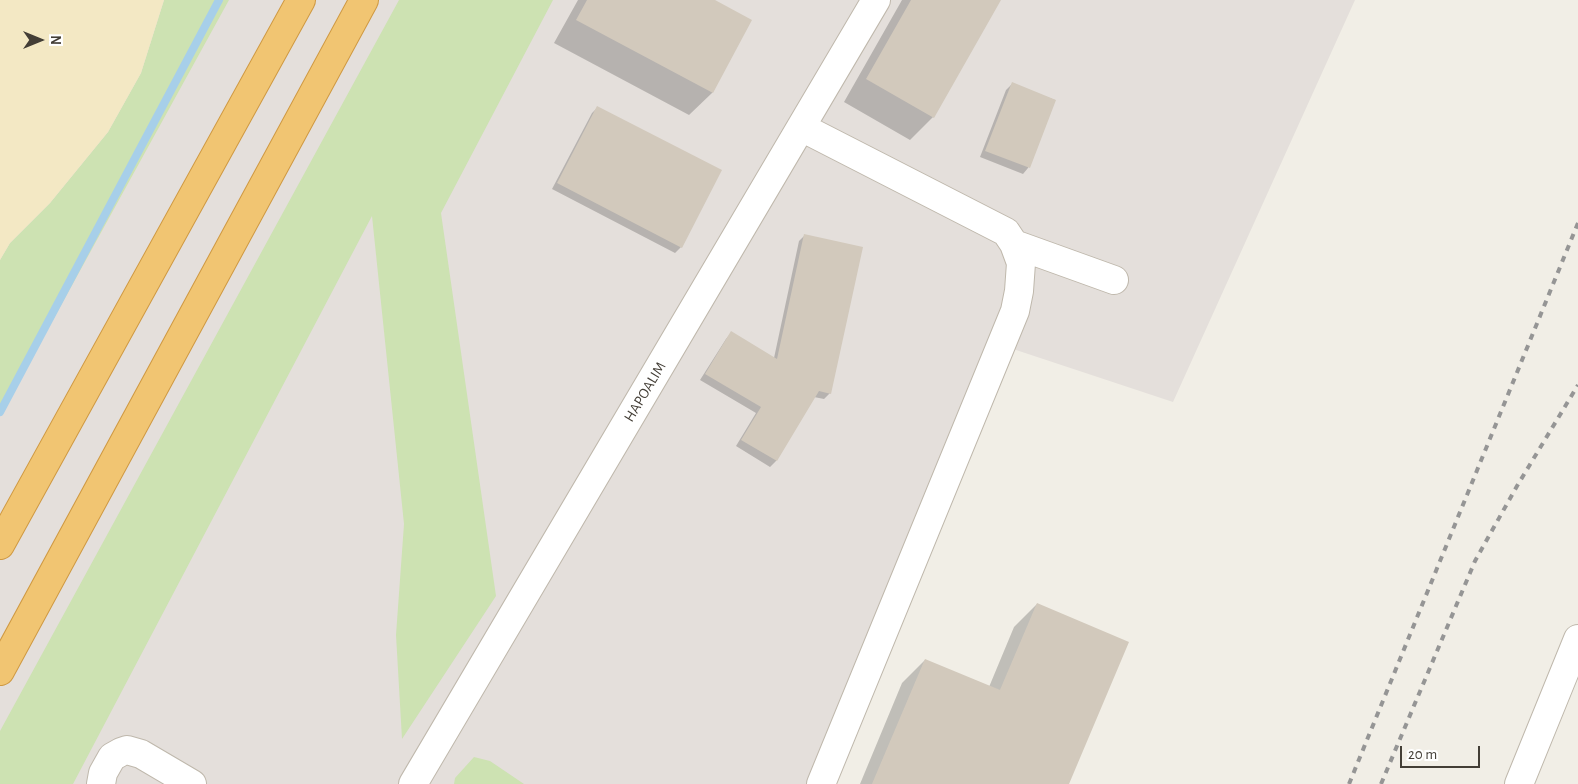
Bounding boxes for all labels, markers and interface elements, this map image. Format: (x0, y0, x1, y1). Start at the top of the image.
north arrow (15, 15, 65, 65)
text: N (48, 35, 62, 45)
street label: HAPOALIM (620, 359, 670, 425)
scale bar (1403, 736, 1483, 768)
text: 20 m (1408, 747, 1437, 762)

